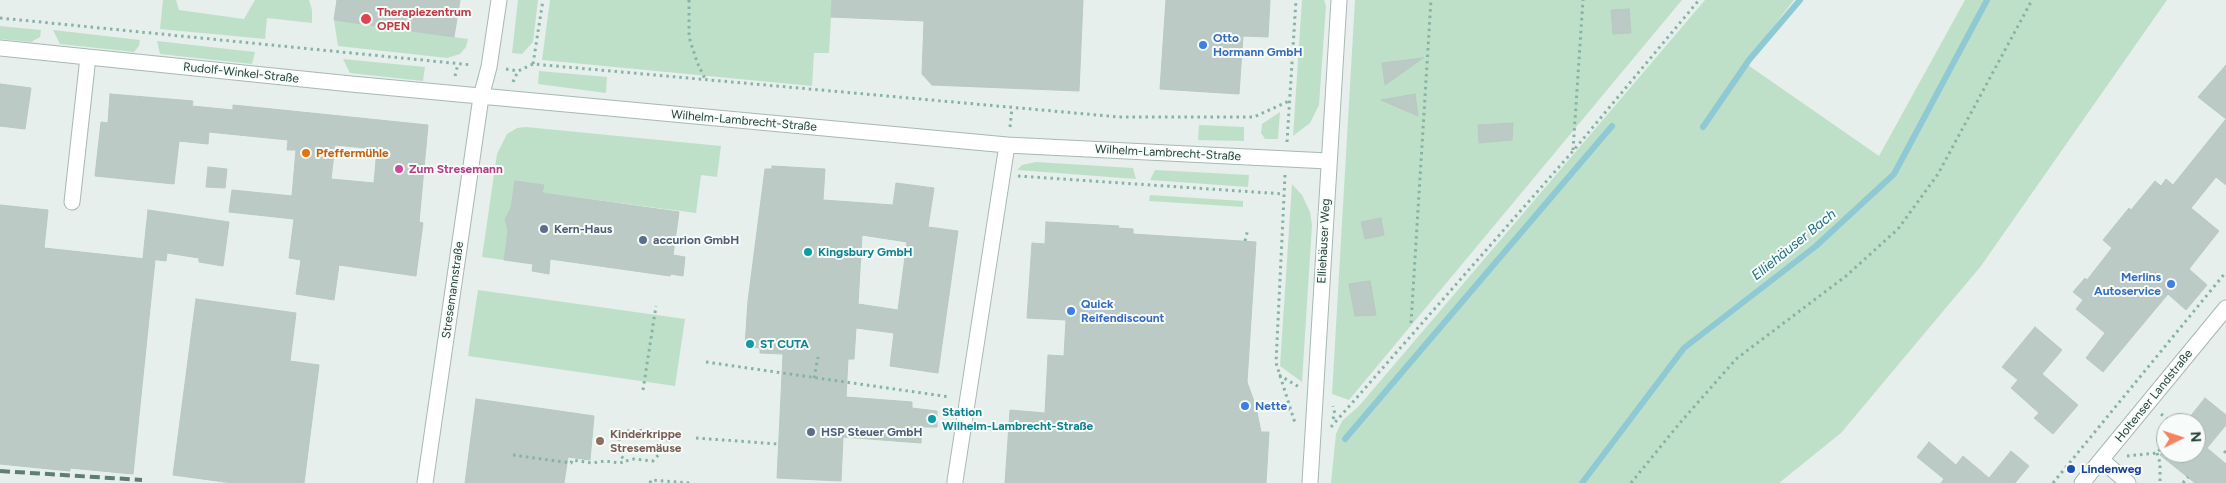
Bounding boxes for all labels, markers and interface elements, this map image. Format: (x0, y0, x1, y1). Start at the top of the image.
place label: Therapiezentrum OPEN (377, 5, 471, 33)
marker: Therapiezentrum OPEN (359, 12, 373, 26)
place label: Otto Hormann GmbH (1213, 31, 1302, 59)
marker: Otto Hormann GmbH (1197, 39, 1209, 51)
street label: Rudolf-Winkel-Straße (182, 60, 300, 86)
street label: Wilhelm-Lambrecht-Straße (670, 107, 818, 135)
street label: Wilhelm-Lambrecht-Straße (1095, 142, 1241, 164)
place label: Pfeffermühle (316, 146, 389, 160)
marker: Pfeffermühle (300, 147, 312, 159)
place label: Zum Stresemann (409, 162, 503, 176)
marker: Zum Stresemann (393, 163, 405, 175)
street label: Elliehäuser Weg (1315, 198, 1333, 284)
water label: Elliehäuser Bach (1748, 206, 1840, 284)
place label: Kern-Haus (554, 222, 612, 236)
marker: Kern-Haus (538, 223, 550, 235)
place label: accurion GmbH (653, 233, 739, 247)
marker: accurion GmbH (637, 234, 649, 246)
street label: Stresemannstraße (439, 240, 467, 340)
place label: Kingsbury GmbH (818, 245, 913, 259)
marker: Kingsbury GmbH (802, 246, 814, 258)
place label: Merlins Autoservice (2094, 270, 2161, 298)
marker: Merlins Autoservice (2165, 278, 2177, 290)
place label: Quick Reifendiscount (1081, 297, 1164, 325)
marker: Quick Reifendiscount (1065, 305, 1077, 317)
place label: ST CUTA (760, 337, 809, 351)
marker: ST CUTA (744, 338, 756, 350)
street label: Holtenser Landstraße (2112, 347, 2196, 445)
place label: Nette (1255, 399, 1287, 413)
marker: Nette (1239, 400, 1251, 412)
place label: Station Wilhelm-Lambrecht-Straße (942, 405, 1093, 433)
marker: Station Wilhelm-Lambrecht-Straße (926, 413, 938, 425)
north arrow (2156, 413, 2206, 463)
place label: HSP Steuer GmbH (821, 425, 922, 439)
marker: HSP Steuer GmbH (805, 426, 817, 438)
place label: Kinderkrippe Stresemäuse (610, 427, 682, 455)
text: N (2187, 431, 2204, 443)
marker: Kinderkrippe Stresemäuse (594, 435, 606, 447)
place label: Lindenweg (2081, 462, 2142, 476)
marker: Lindenweg (2065, 463, 2077, 475)

